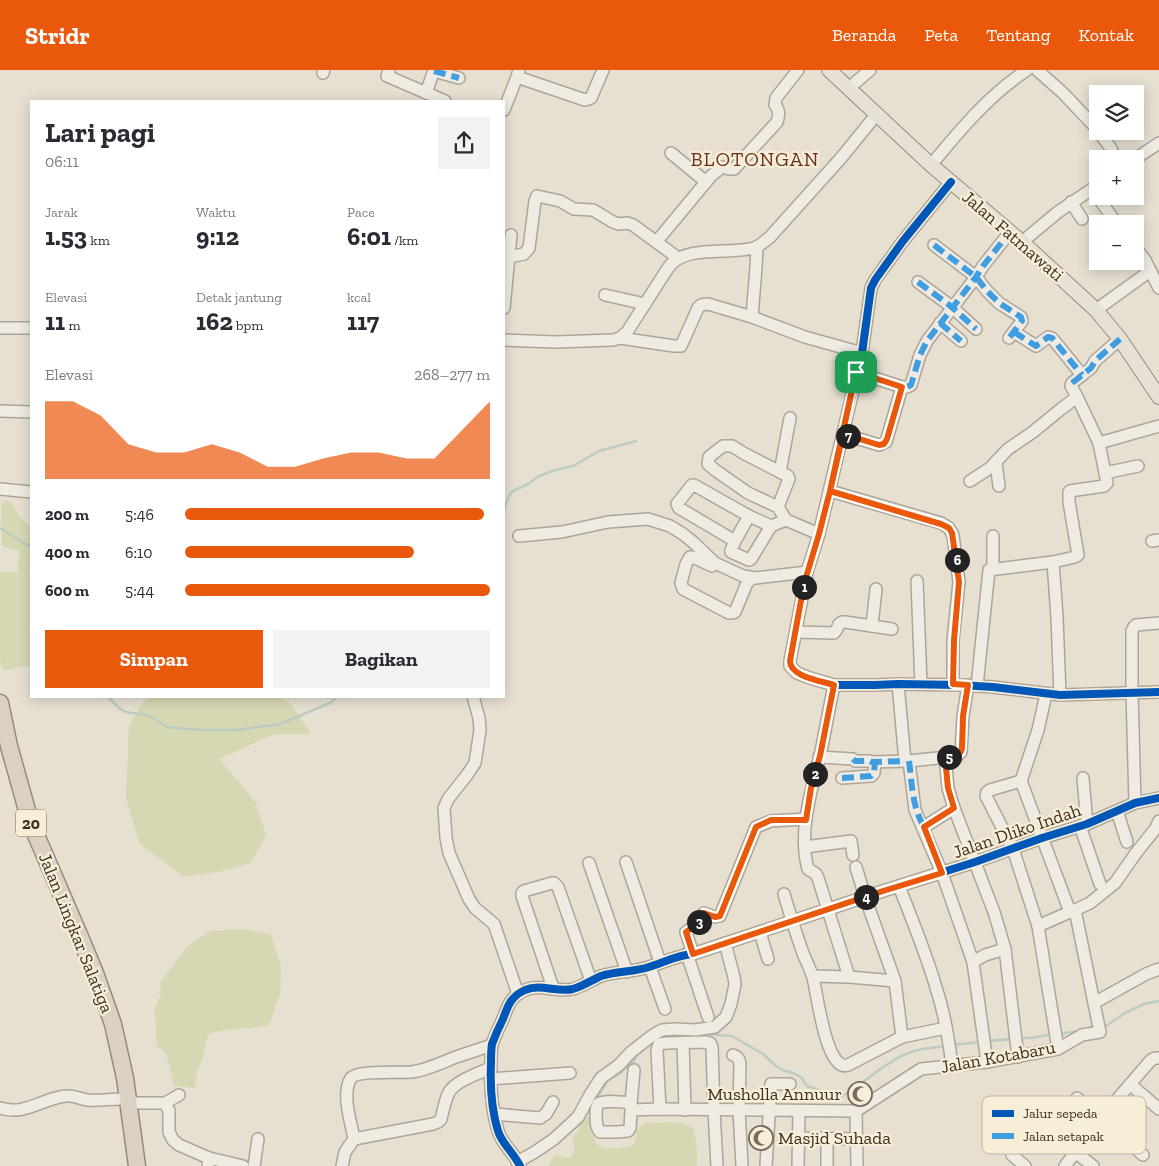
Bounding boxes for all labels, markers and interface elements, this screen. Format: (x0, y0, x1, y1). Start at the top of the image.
text: Stridr (25, 21, 90, 50)
text: Beranda (832, 24, 896, 46)
text: Peta (924, 24, 958, 46)
text: Tentang (986, 24, 1051, 46)
text: Kontak (1079, 24, 1134, 46)
map controls (1089, 85, 1144, 270)
button: layers (1089, 85, 1144, 140)
text: Lari pagi (45, 116, 155, 149)
button: share (438, 117, 490, 169)
district label: BLOTONGAN (691, 147, 819, 171)
button: + (1089, 150, 1144, 205)
text: 06:11 (45, 152, 79, 171)
street label: Jalan Fatmawati (958, 186, 1068, 286)
text: Jarak (45, 204, 78, 221)
text: Waktu (196, 204, 236, 221)
text: Pace (347, 204, 375, 221)
button: − (1089, 215, 1144, 270)
text: 1.53 (45, 221, 87, 251)
text: 9:12 (196, 221, 239, 251)
text: 6:01 (347, 221, 391, 251)
text: km (87, 232, 110, 249)
text: /km (391, 232, 418, 249)
text: Elevasi (45, 289, 87, 306)
text: Detak jantung (196, 289, 282, 306)
text: kcal (347, 289, 371, 306)
text: 11 (45, 306, 65, 336)
text: 162 (196, 306, 233, 336)
text: 117 (347, 306, 379, 336)
text: m (65, 317, 80, 334)
text: bpm (233, 317, 263, 334)
pin (835, 351, 877, 393)
icon: arrive (842, 358, 870, 386)
text: Elevasi (45, 365, 93, 384)
text: 268–277 m (414, 365, 490, 384)
pin: 7 (836, 424, 860, 448)
text: 7 (845, 428, 852, 445)
text: 200 m (45, 505, 89, 524)
text: 5:46 (125, 505, 154, 524)
text: 400 m (45, 543, 90, 562)
text: 6:10 (125, 543, 152, 562)
pin: 6 (944, 548, 970, 572)
text: 6 (954, 552, 961, 569)
pin: 1 (792, 574, 816, 600)
text: 1 (802, 579, 807, 596)
text: 600 m (45, 581, 89, 600)
text: 5:44 (125, 581, 154, 600)
button: Simpan (45, 630, 263, 688)
button: Bagikan (273, 630, 490, 688)
pin: 5 (936, 744, 962, 770)
text: 5 (946, 749, 953, 766)
pin: 2 (802, 762, 828, 786)
text: 2 (812, 766, 819, 783)
street label: Jalan Dliko Indah (950, 799, 1084, 863)
road number: 20 (16, 810, 46, 836)
street label: Jalan Lingkar Salatiga (34, 850, 118, 1017)
pin: 4 (854, 884, 878, 910)
text: 4 (863, 889, 870, 906)
pin: 3 (686, 910, 712, 934)
text: 3 (696, 914, 703, 931)
street label: Jalan Kotabaru (939, 1036, 1057, 1078)
mosque icon: Musholla Annuur (847, 1081, 873, 1107)
place label: Musholla Annuur (707, 1083, 842, 1105)
legend (982, 1096, 1146, 1154)
text: Jalur sepeda (1023, 1105, 1098, 1122)
mosque icon: Masjid Suhada (748, 1125, 774, 1151)
place label: Masjid Suhada (778, 1127, 891, 1149)
text: Jalan setapak (1023, 1128, 1105, 1145)

